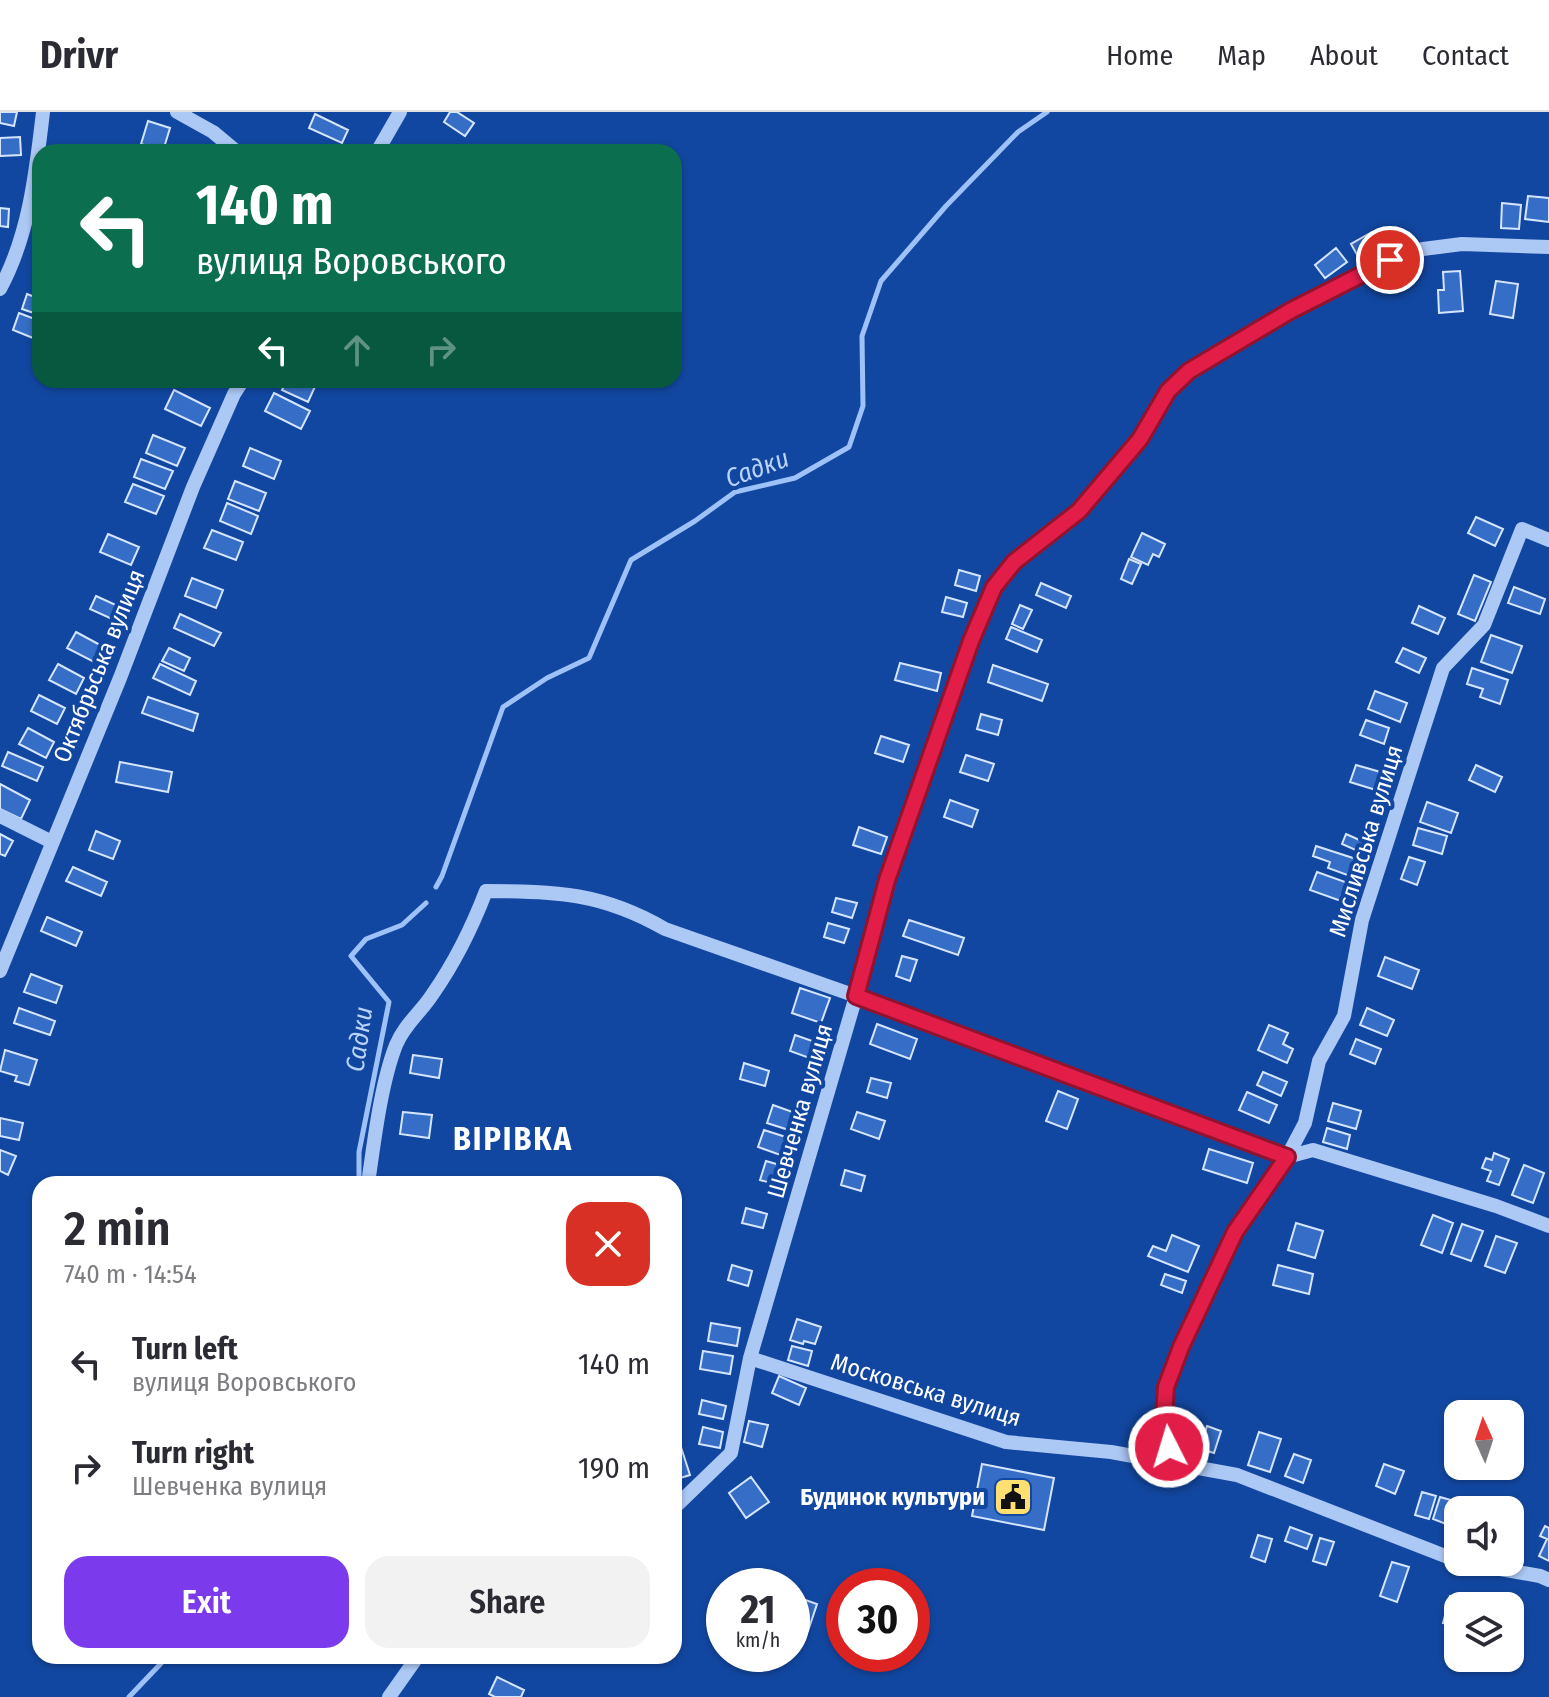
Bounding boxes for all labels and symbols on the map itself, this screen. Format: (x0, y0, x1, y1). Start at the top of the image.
pin (1356, 226, 1424, 294)
water label: Садки (721, 443, 793, 494)
street label: Октябрьська вулиця (48, 565, 150, 767)
street label: Мисливська вулиця (1324, 742, 1408, 940)
water label: Садки (340, 1004, 379, 1074)
street label: Шевченка вулиця (762, 1021, 838, 1201)
district label: ВІРІВКА (453, 1120, 573, 1158)
street label: Московська вулиця (828, 1348, 1024, 1432)
north arrow (1444, 1400, 1524, 1480)
position arrow (1127, 1405, 1211, 1489)
public building icon: Будинок культури (992, 1476, 1034, 1518)
place label: Будинок культури (800, 1483, 985, 1511)
speed limit sign: 30 (826, 1568, 930, 1672)

